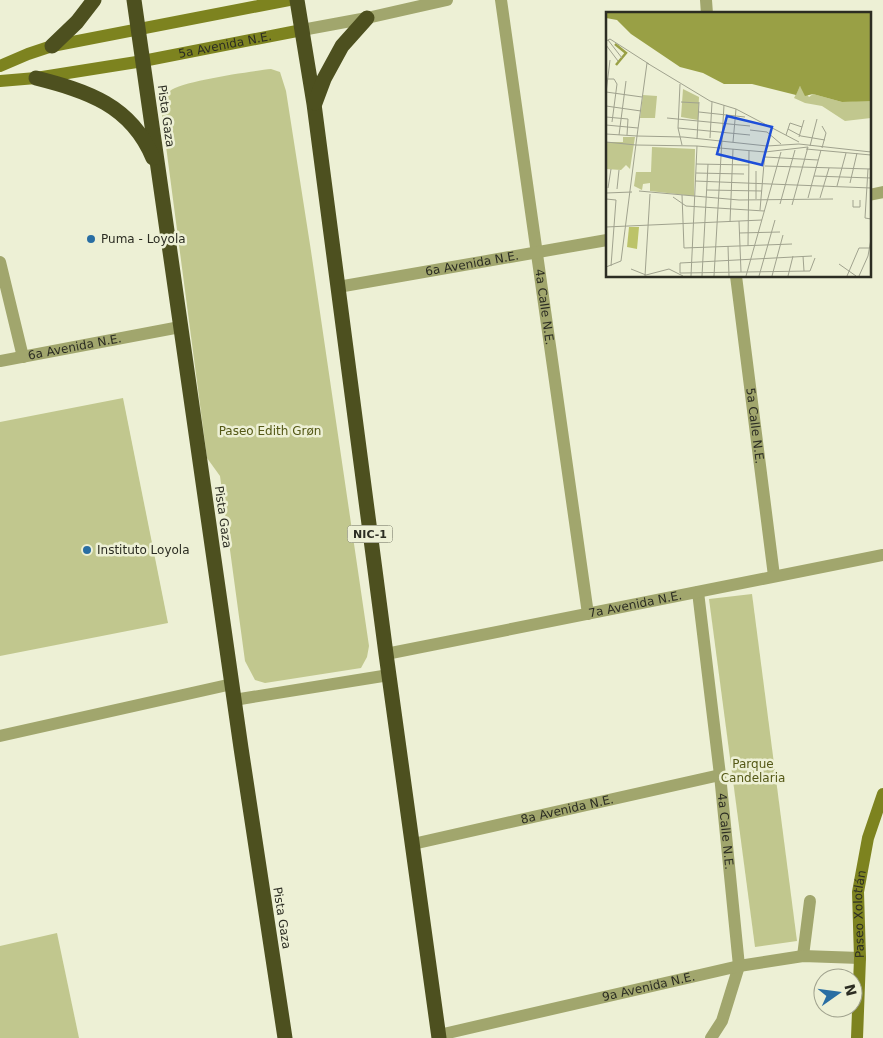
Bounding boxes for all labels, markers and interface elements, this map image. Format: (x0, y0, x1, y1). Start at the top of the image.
inset map (606, 12, 870, 278)
street label: 5a Avenida N.E. (177, 29, 273, 61)
street label: Pista Gaza (155, 84, 177, 148)
place label: Puma - Loyola (101, 232, 186, 246)
marker: Puma - Loyola (85, 233, 97, 245)
street label: 6a Avenida N.E. (424, 249, 520, 279)
street label: 4a Calle N.E. (532, 268, 557, 346)
street label: 6a Avenida N.E. (27, 331, 123, 363)
street label: 5a Calle N.E. (743, 387, 767, 465)
park label: Paseo Edith Grøn (219, 424, 321, 438)
street label: Pista Gaza (212, 485, 234, 549)
road number: NIC-1 (348, 526, 392, 542)
place label: Instituto Loyola (97, 543, 190, 557)
marker: Instituto Loyola (81, 544, 93, 556)
street label: 7a Avenida N.E. (587, 588, 683, 621)
park label: Parque Candelaria (721, 757, 785, 785)
street label: 8a Avenida N.E. (519, 792, 615, 827)
street label: 4a Calle N.E. (715, 793, 736, 870)
street label: Paseo Xolotlán (851, 869, 869, 958)
street label: Pista Gaza (270, 886, 294, 950)
north arrow (813, 968, 863, 1018)
street label: 9a Avenida N.E. (601, 969, 696, 1004)
text: N (841, 982, 860, 997)

